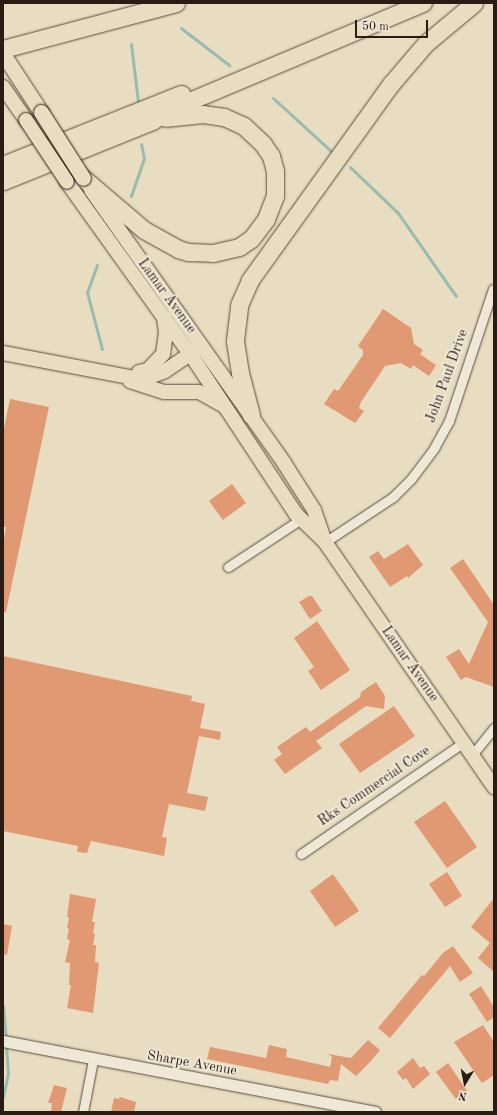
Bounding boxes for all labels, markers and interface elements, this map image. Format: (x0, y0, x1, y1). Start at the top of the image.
scale bar (357, 12, 430, 38)
text: 50 m (362, 21, 389, 33)
street label: Lamar Avenue (134, 255, 200, 337)
street label: John Paul Drive (422, 327, 472, 425)
street label: Lamar Avenue (378, 623, 442, 705)
street label: Rks Commercial Cove (315, 742, 433, 830)
street label: Sharpe Avenue (146, 1047, 238, 1079)
north arrow (445, 1063, 485, 1103)
text: N (458, 1089, 468, 1101)

